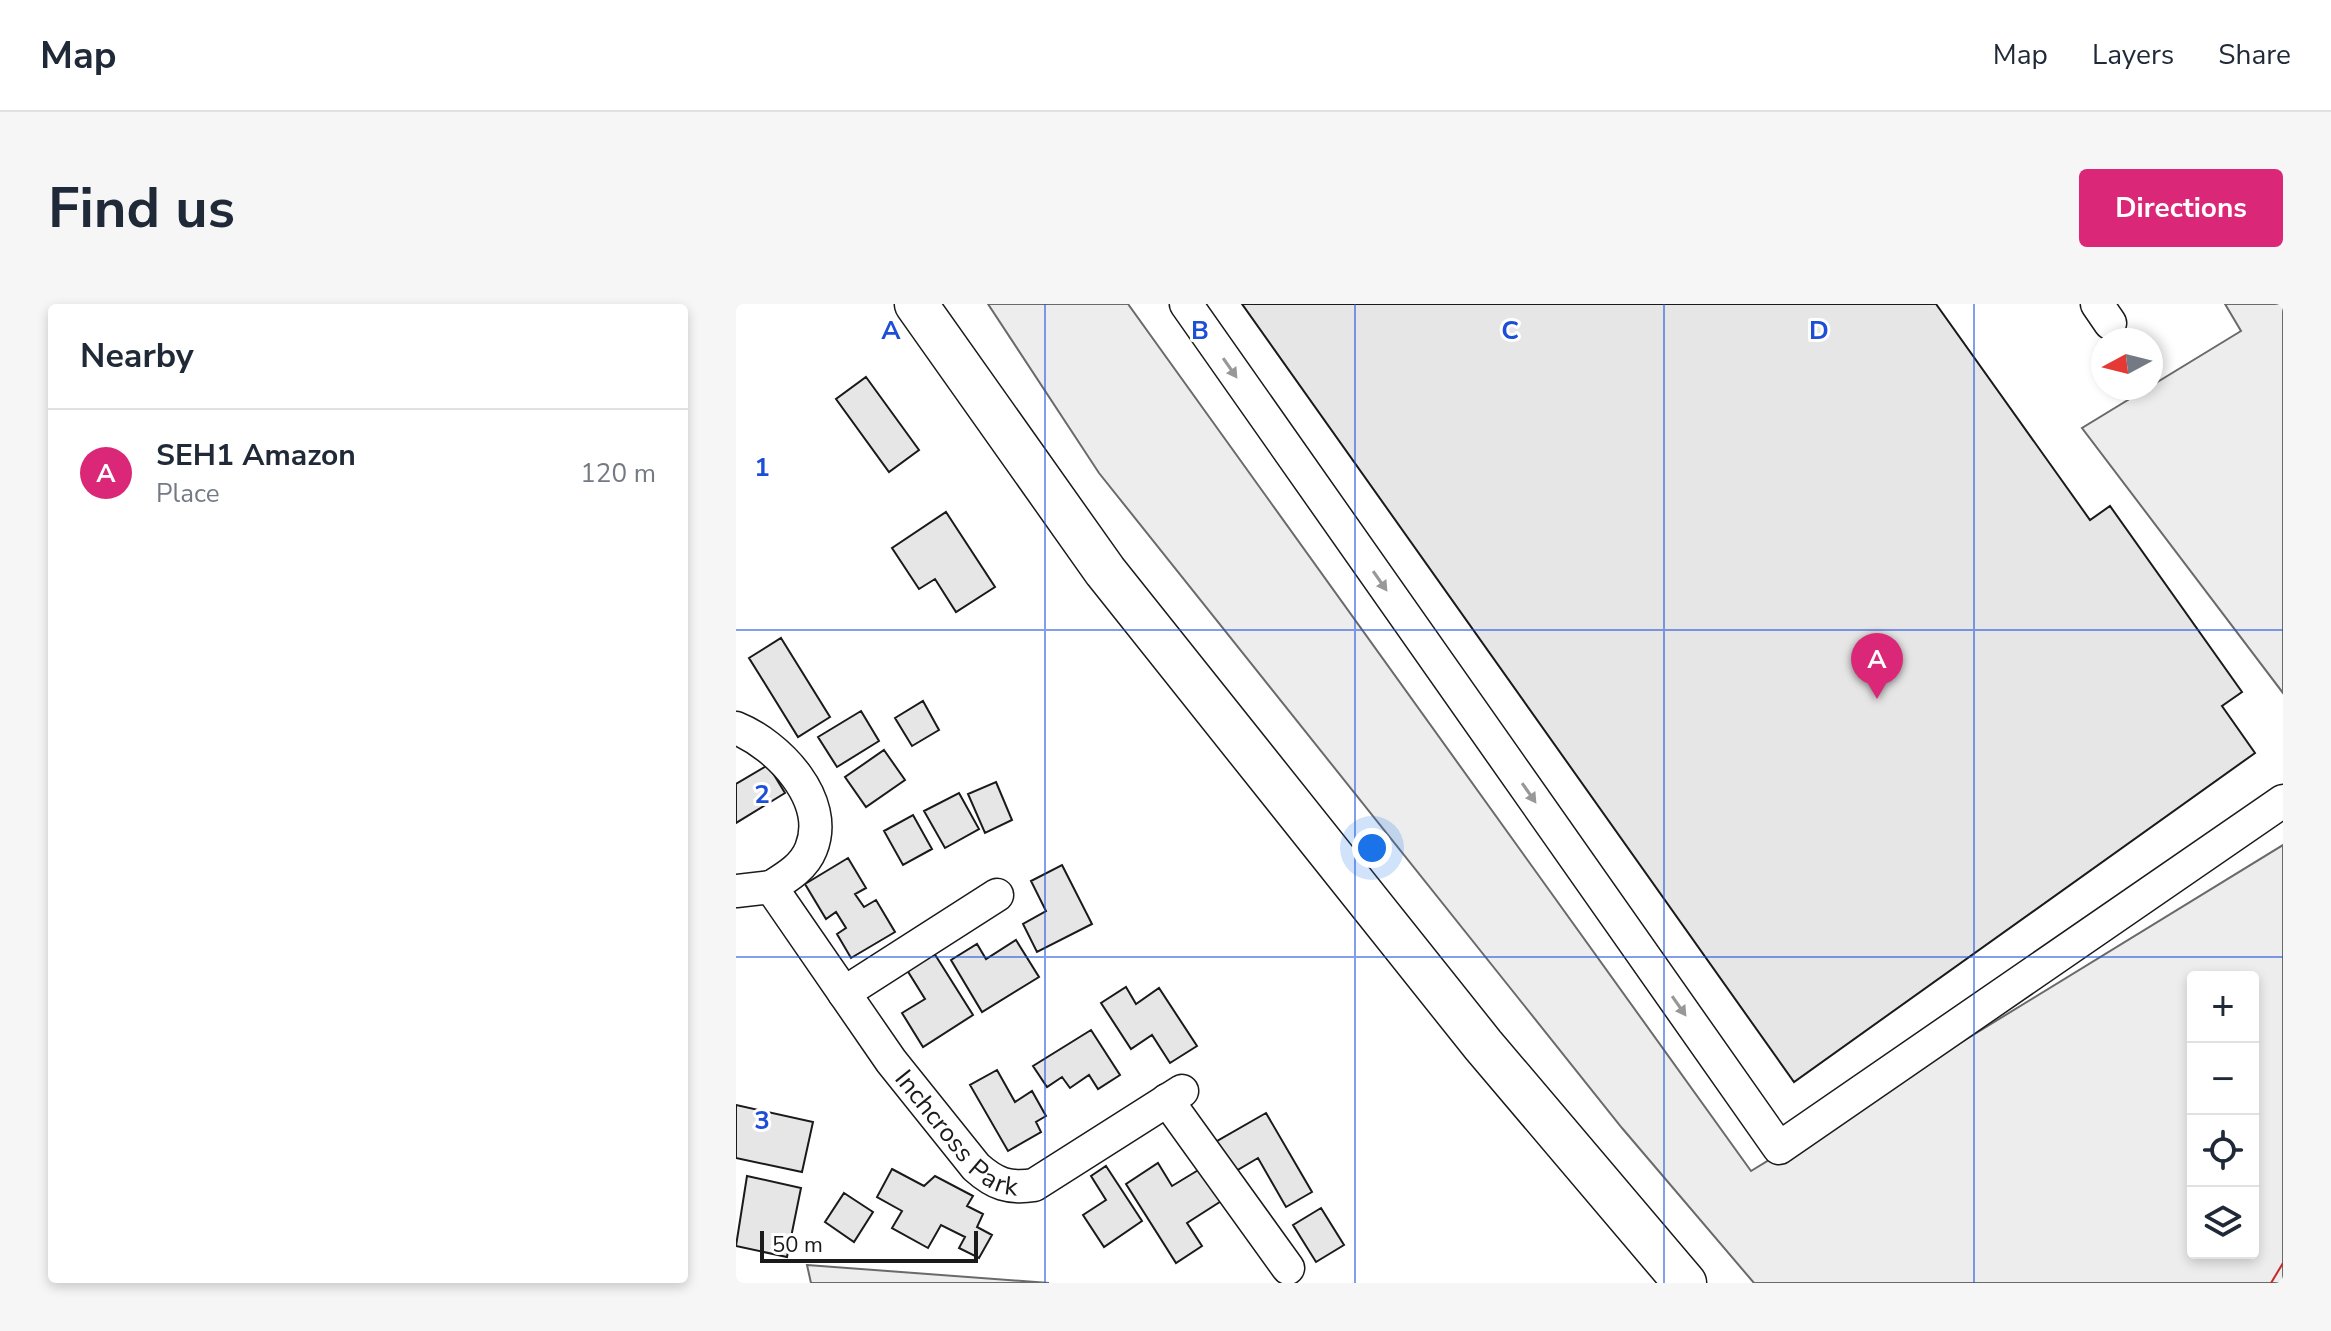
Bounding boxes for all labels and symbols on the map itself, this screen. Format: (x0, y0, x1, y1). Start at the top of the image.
text: A (881, 313, 901, 348)
text: B (1191, 313, 1209, 348)
text: C (1501, 313, 1519, 348)
text: D (1809, 313, 1829, 348)
north arrow (2091, 328, 2163, 400)
one-way arrow (1222, 357, 1237, 378)
text: 1 (754, 450, 770, 485)
one-way arrow (1372, 570, 1387, 591)
pin: A (1851, 633, 1903, 699)
text: 2 (754, 777, 770, 812)
one-way arrow (1521, 783, 1536, 804)
your location (1352, 828, 1392, 868)
one-way arrow (1671, 996, 1686, 1017)
street label: Inchcross Park (887, 1062, 1021, 1204)
text: 3 (754, 1103, 770, 1138)
scale bar (760, 1227, 978, 1263)

